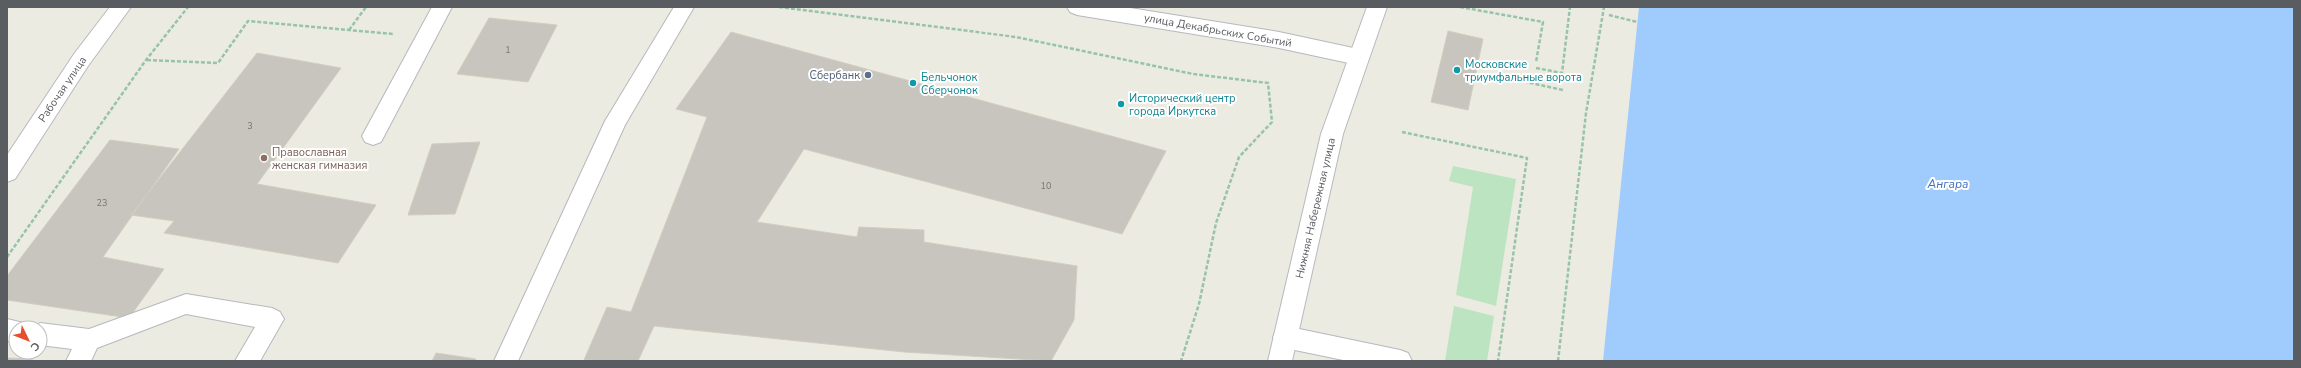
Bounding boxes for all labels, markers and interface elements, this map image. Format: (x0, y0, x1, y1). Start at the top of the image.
street label: улица Декабрьских Событий (1143, 10, 1293, 51)
house number: 1 (505, 44, 511, 56)
street label: Рабочая улица (35, 53, 90, 125)
place label: Московские триумфальные ворота (1465, 57, 1582, 85)
marker: Московские триумфальные ворота (1452, 65, 1462, 75)
place label: Сбербанк (809, 68, 860, 83)
marker: Сбербанк (863, 70, 873, 80)
place label: Бельчонок Сберчонок (921, 70, 978, 98)
marker: Бельчонок Сберчонок (908, 78, 918, 88)
place label: Исторический центр города Иркутска (1129, 91, 1235, 119)
marker: Исторический центр города Иркутска (1116, 99, 1126, 109)
house number: 3 (247, 120, 253, 132)
street label: Нижняя Набережная улица (1292, 136, 1339, 280)
place label: Православная женская гимназия (272, 145, 367, 173)
marker: Православная женская гимназия (259, 153, 269, 163)
water label: Ангара (1926, 176, 1969, 192)
house number: 10 (1041, 180, 1051, 192)
house number: 23 (97, 197, 107, 209)
north arrow (8, 320, 48, 360)
text: С (27, 339, 43, 355)

